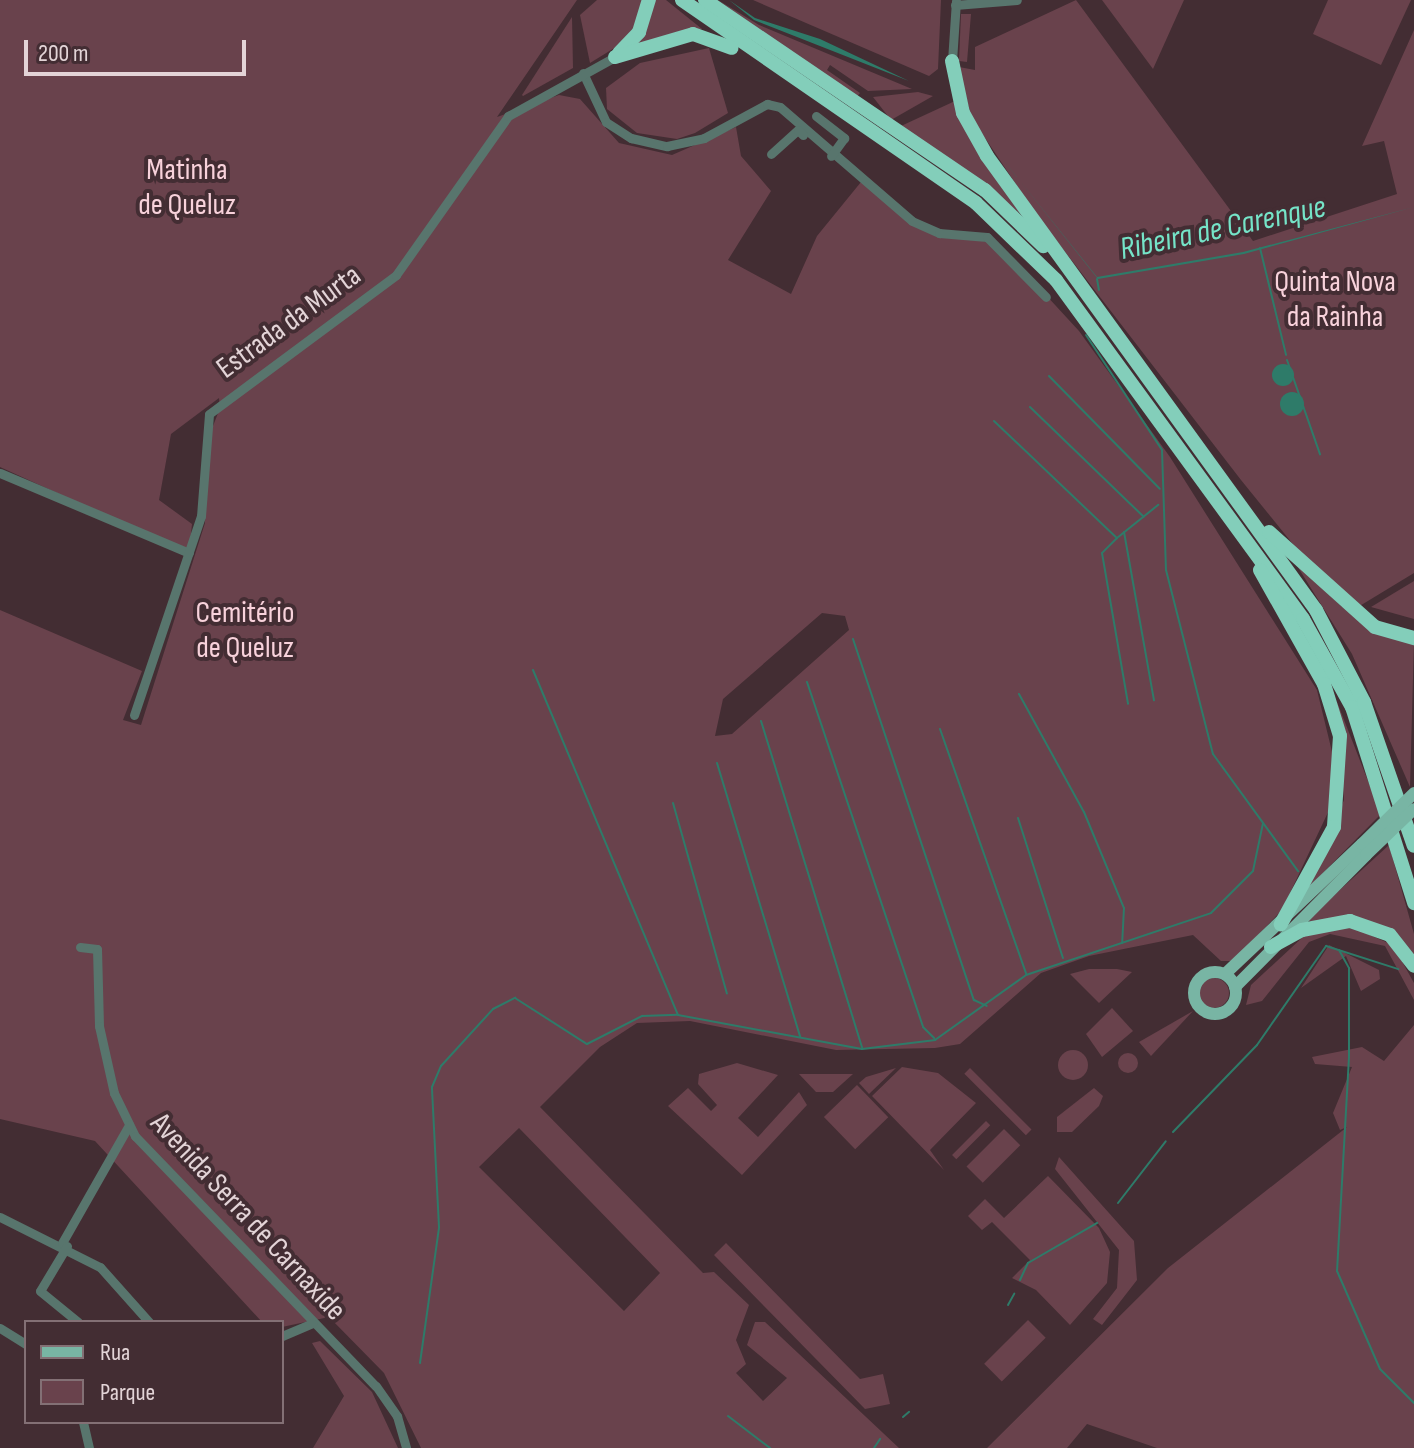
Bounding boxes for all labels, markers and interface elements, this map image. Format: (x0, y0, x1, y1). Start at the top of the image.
scale bar (28, 24, 250, 74)
text: 200 m (38, 39, 89, 68)
park label: Matinha de Queluz (138, 152, 236, 222)
water label: Ribeira de Carenque (1116, 188, 1330, 270)
street label: Estrada da Murta (210, 258, 368, 386)
park label: Quinta Nova da Rainha (1274, 264, 1396, 334)
park label: Cemitério de Queluz (196, 595, 294, 666)
street label: Avenida Serra de Carnaxide (143, 1106, 353, 1328)
legend (24, 1320, 284, 1424)
text: Rua (100, 1338, 130, 1367)
text: Parque (100, 1378, 155, 1407)

